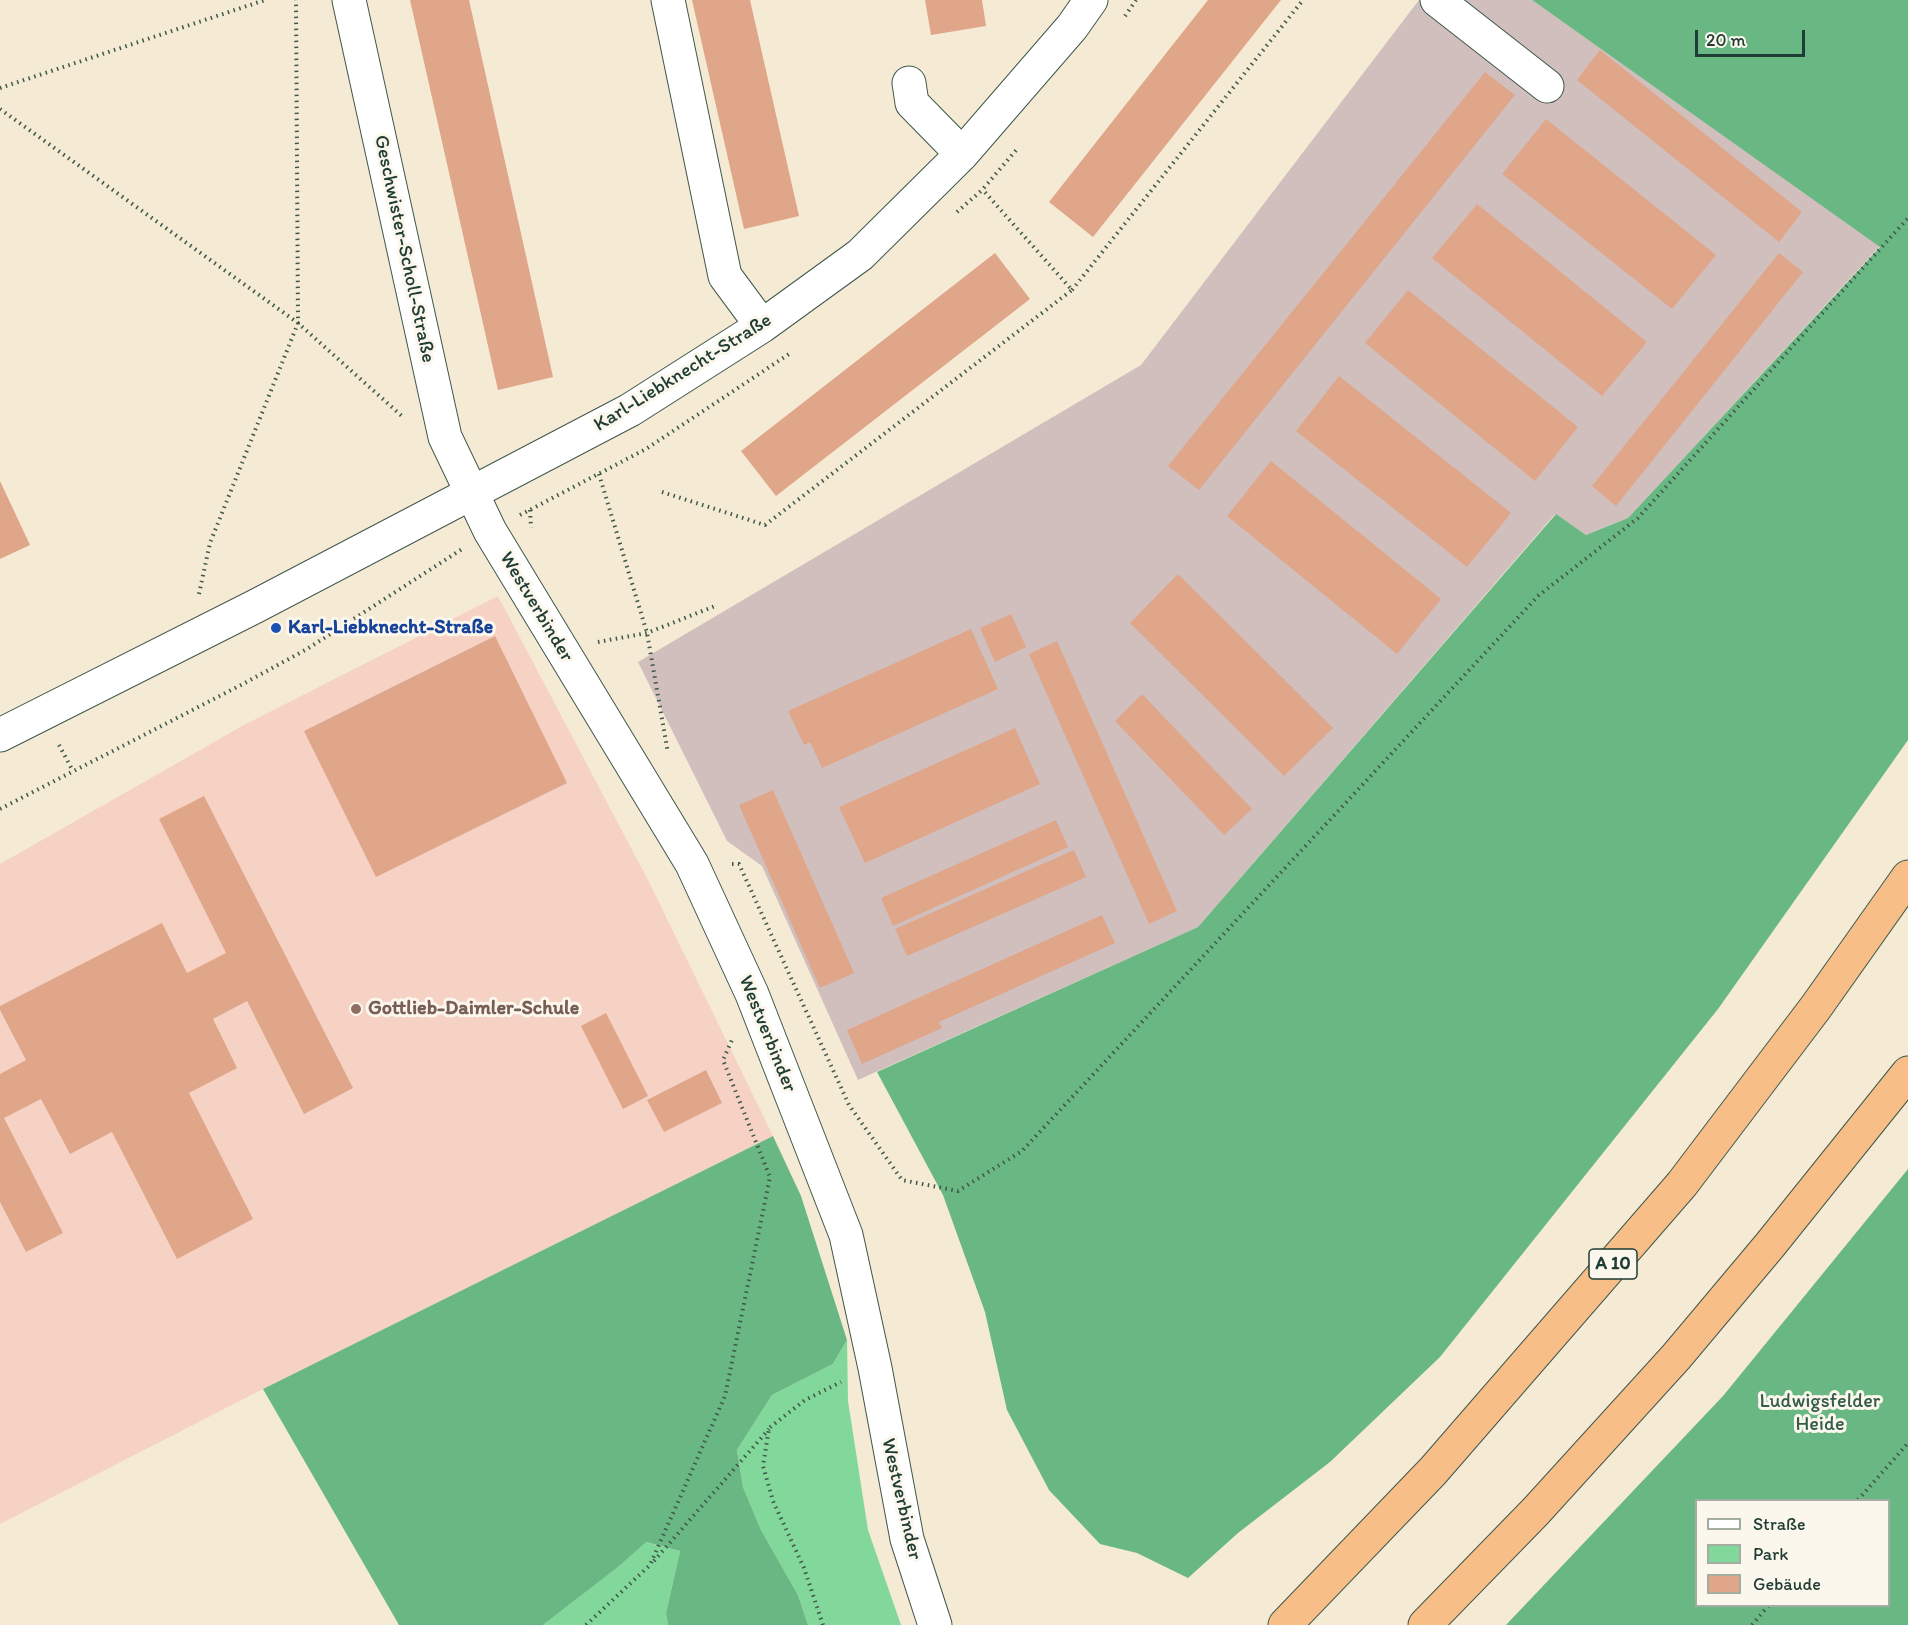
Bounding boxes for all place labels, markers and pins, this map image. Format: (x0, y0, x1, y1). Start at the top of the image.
place label: Karl-Liebknecht-Straße (288, 616, 493, 640)
marker: Karl-Liebknecht-Straße (269, 621, 283, 635)
place label: Gottlieb-Daimler-Schule (368, 997, 579, 1021)
marker: Gottlieb-Daimler-Schule (349, 1002, 363, 1016)

